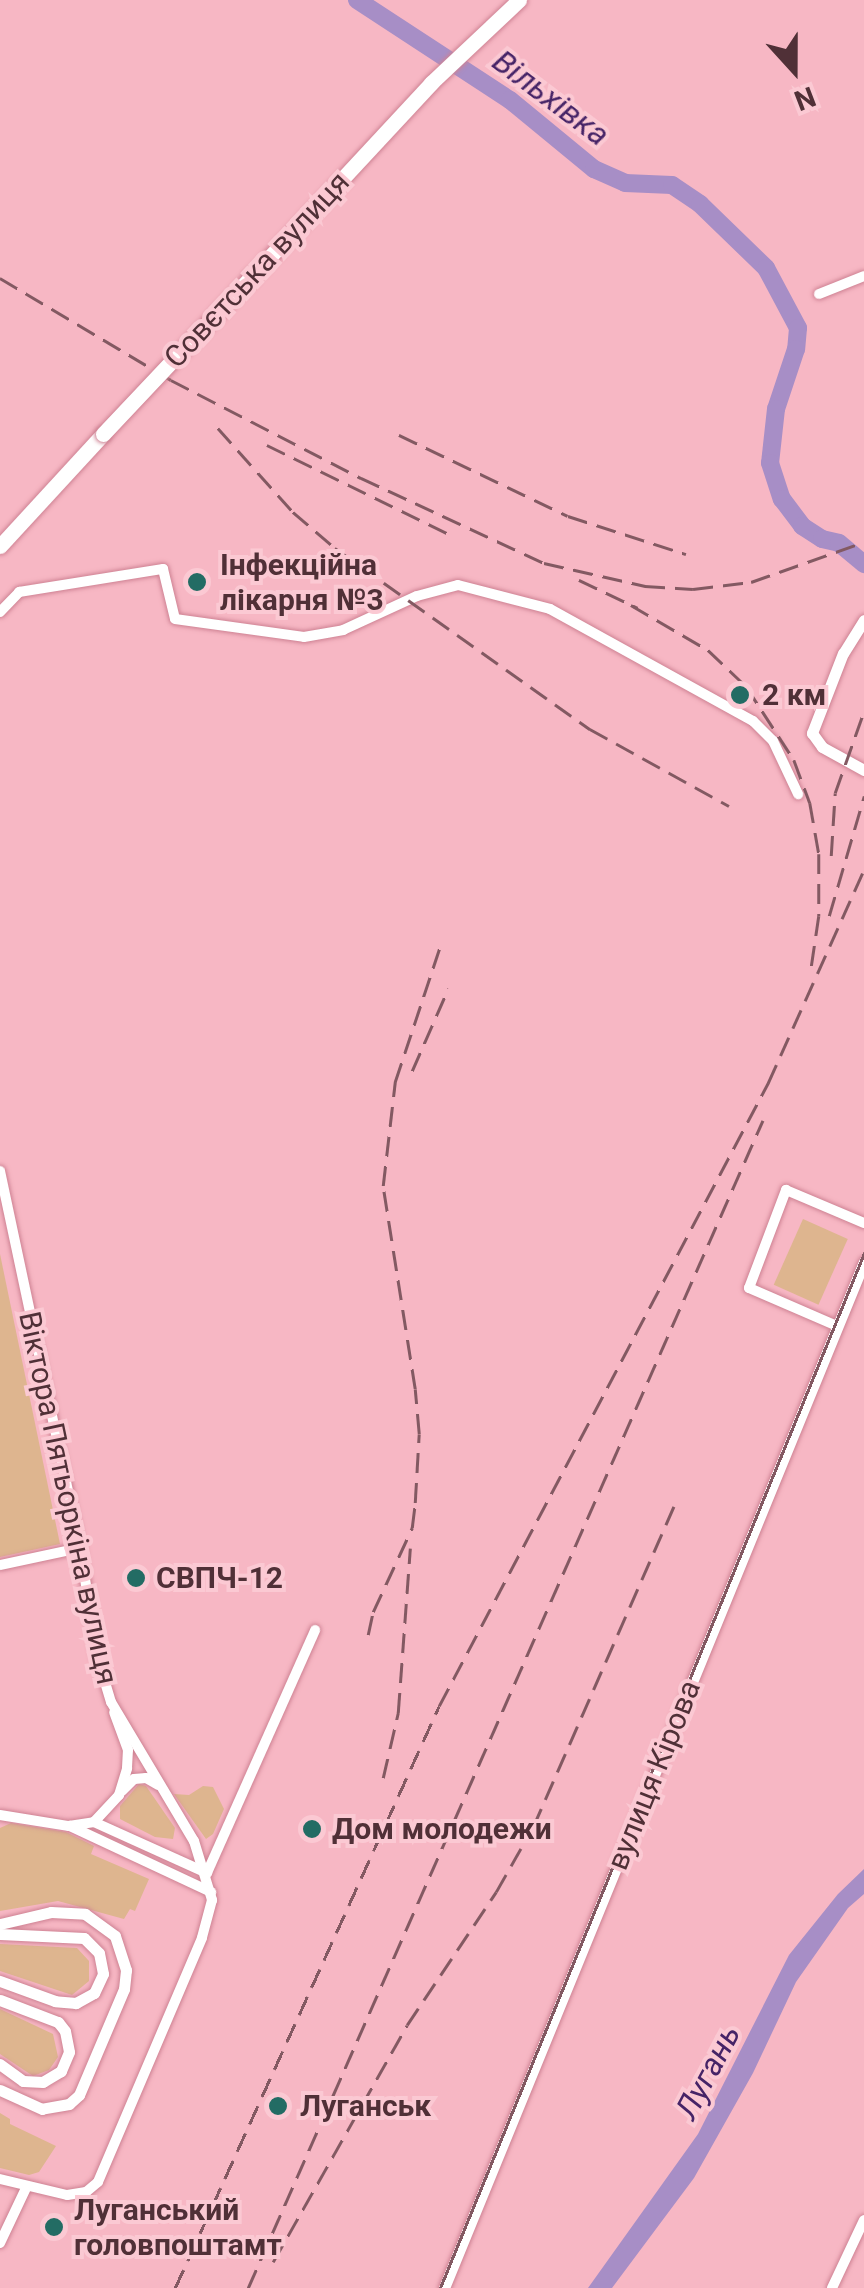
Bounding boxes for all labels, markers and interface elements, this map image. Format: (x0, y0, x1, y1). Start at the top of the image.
north arrow (744, 20, 844, 120)
water label: Вільхівка (485, 42, 617, 154)
text: N (790, 80, 820, 117)
street label: Совєтська вулиця (157, 165, 357, 375)
place label: Інфекційна лікарня №3 (220, 547, 384, 618)
marker: Інфекційна лікарня №3 (184, 569, 210, 595)
place label: 2 км (762, 677, 826, 713)
marker: 2 км (727, 682, 753, 708)
street label: Віктора Пятьоркіна вулиця (11, 1308, 125, 1688)
place label: СВПЧ-12 (156, 1560, 283, 1596)
marker: СВПЧ-12 (125, 1567, 147, 1589)
street label: вулиця Кірова (600, 1675, 708, 1875)
place label: Дом молодежи (332, 1811, 552, 1847)
marker: Дом молодежи (301, 1818, 323, 1840)
water label: Лугань (667, 2018, 749, 2126)
place label: Луганськ (300, 2088, 431, 2124)
marker: Луганськ (265, 2093, 291, 2119)
place label: Луганський головпоштамт (74, 2192, 282, 2262)
marker: Луганський головпоштамт (43, 2216, 65, 2238)

